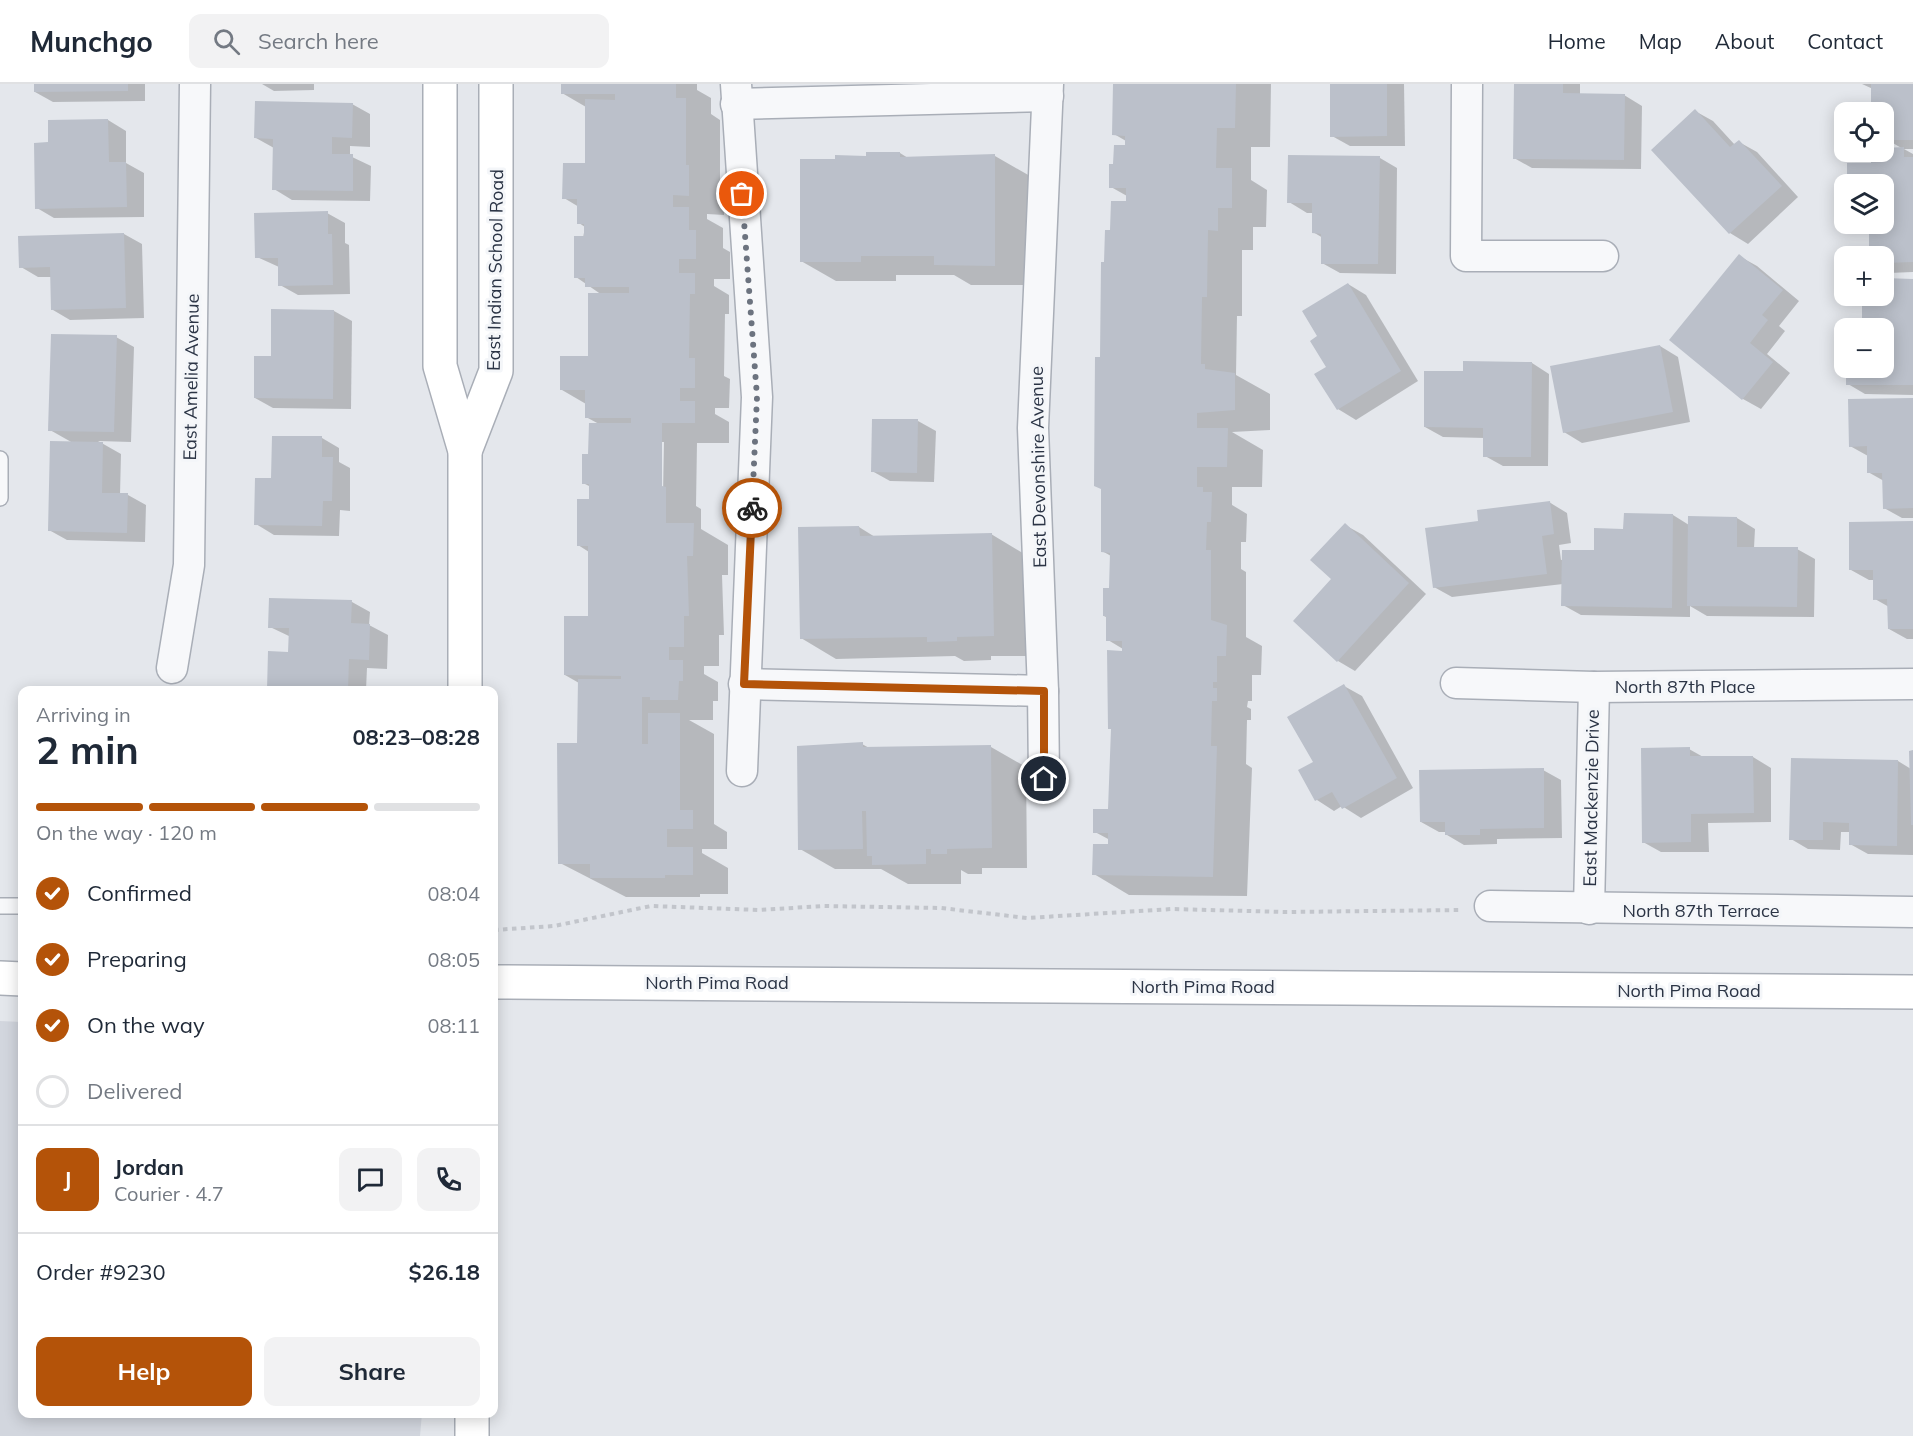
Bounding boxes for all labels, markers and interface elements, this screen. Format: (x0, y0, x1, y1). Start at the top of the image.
search box (189, 14, 609, 68)
text: Munchgo (30, 24, 153, 59)
icon: search (210, 25, 243, 58)
text: Search here (258, 27, 379, 55)
text: Home (1548, 28, 1606, 54)
text: Map (1639, 28, 1682, 54)
text: About (1715, 28, 1774, 54)
text: Contact (1807, 28, 1883, 54)
map controls (1834, 102, 1894, 378)
button: locate (1834, 102, 1894, 162)
pin (716, 168, 767, 219)
street label: East Indian School Road (482, 169, 508, 371)
button: layers (1834, 174, 1894, 234)
icon: bag (725, 177, 758, 210)
button: + (1834, 246, 1894, 306)
street label: East Amelia Avenue (178, 293, 204, 461)
button: − (1834, 318, 1894, 378)
street label: East Devonshire Avenue (1025, 366, 1051, 568)
courier (722, 478, 782, 538)
icon: bike (736, 492, 769, 525)
street label: North 87th Place (1615, 675, 1755, 698)
text: Arriving in (36, 702, 131, 727)
street label: East Mackenzie Drive (1578, 709, 1604, 887)
text: 08:23–08:28 (352, 723, 480, 751)
text: 2 min (36, 725, 139, 774)
pin (1018, 753, 1069, 804)
icon: home (1027, 762, 1060, 795)
text: On the way · 120 m (36, 820, 217, 845)
icon: check (36, 877, 69, 910)
text: Confirmed (87, 879, 192, 907)
text: 08:04 (427, 881, 480, 906)
street label: North 87th Terrace (1622, 899, 1780, 922)
icon: check (36, 943, 69, 976)
text: Preparing (87, 945, 187, 973)
text: 08:05 (427, 947, 480, 972)
street label: North Pima Road (645, 971, 789, 994)
street label: North Pima Road (1131, 975, 1275, 998)
street label: North Pima Road (1617, 979, 1761, 1002)
icon: check (36, 1009, 69, 1042)
text: On the way (87, 1011, 205, 1039)
text: 08:11 (427, 1013, 480, 1038)
text: Delivered (87, 1077, 182, 1105)
button: chat (339, 1148, 402, 1211)
button: phone (417, 1148, 480, 1211)
text: Jordan (114, 1153, 184, 1181)
text: J (64, 1165, 71, 1193)
text: Courier · 4.7 (114, 1181, 224, 1206)
text: Order #9230 (36, 1258, 166, 1286)
text: $26.18 (409, 1258, 480, 1286)
button: Help (36, 1337, 252, 1406)
button: Share (264, 1337, 480, 1406)

